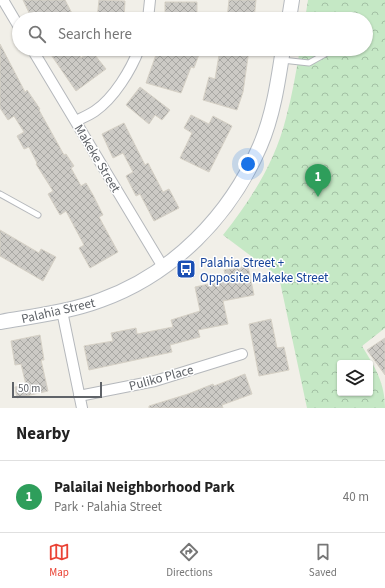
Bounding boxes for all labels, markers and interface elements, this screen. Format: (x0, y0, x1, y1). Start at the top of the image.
search box (12, 12, 373, 56)
icon: search (26, 23, 48, 45)
text: Search here (58, 24, 132, 45)
street label: Makeke Street (70, 121, 125, 196)
your location (238, 154, 258, 174)
pin: 1 (305, 164, 331, 197)
place label: Palahia Street + Opposite Makeke Street (200, 254, 329, 287)
bus stop icon: Palahia Street + Opposite Makeke Street (175, 258, 197, 280)
street label: Palahia Street (20, 294, 97, 328)
map controls (337, 360, 373, 396)
button: layers (337, 360, 373, 396)
street label: Puliko Place (127, 361, 196, 395)
scale bar (12, 380, 102, 399)
text: 50 m (18, 381, 40, 396)
text: Nearby (16, 422, 70, 446)
text: Palailai Neighborhood Park (54, 477, 235, 498)
text: 1 (26, 488, 32, 506)
text: 40 m (343, 488, 369, 506)
text: Park · Palahia Street (54, 498, 162, 516)
tab: Map (48, 541, 70, 580)
tab: Directions (166, 541, 213, 580)
tab: Saved (309, 541, 337, 580)

